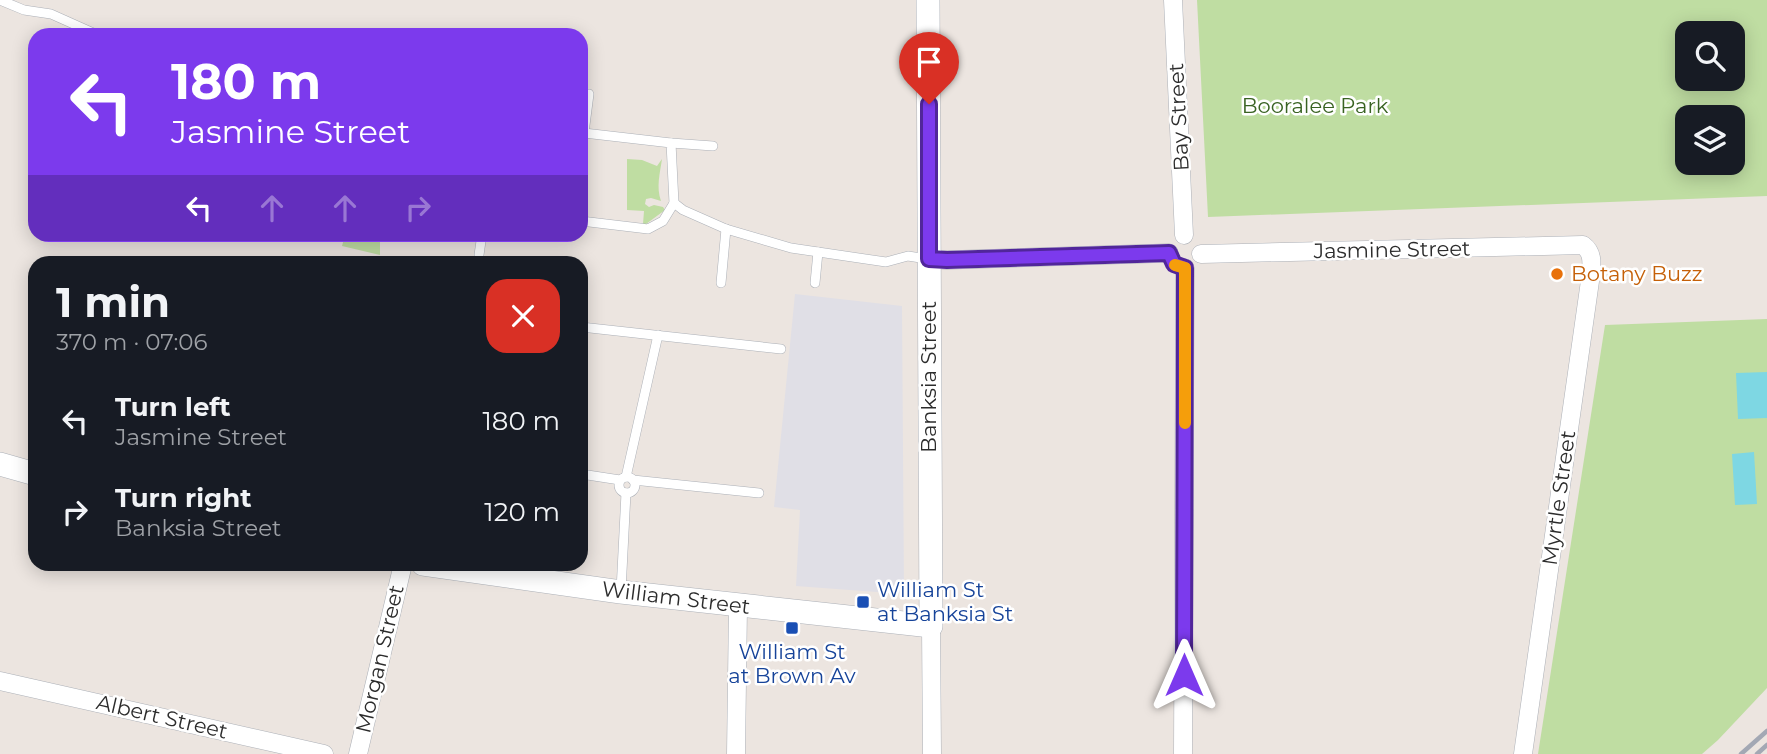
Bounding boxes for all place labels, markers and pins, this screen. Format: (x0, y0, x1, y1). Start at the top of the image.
pin (899, 32, 959, 104)
place label: Botany Buzz (1571, 261, 1703, 286)
marker: Botany Buzz (1549, 266, 1565, 282)
place label: William St at Banksia St (877, 577, 1013, 626)
marker: William St at Banksia St (855, 594, 871, 610)
marker: William St at Brown Av (784, 620, 800, 636)
place label: William St at Brown Av (728, 639, 856, 688)

